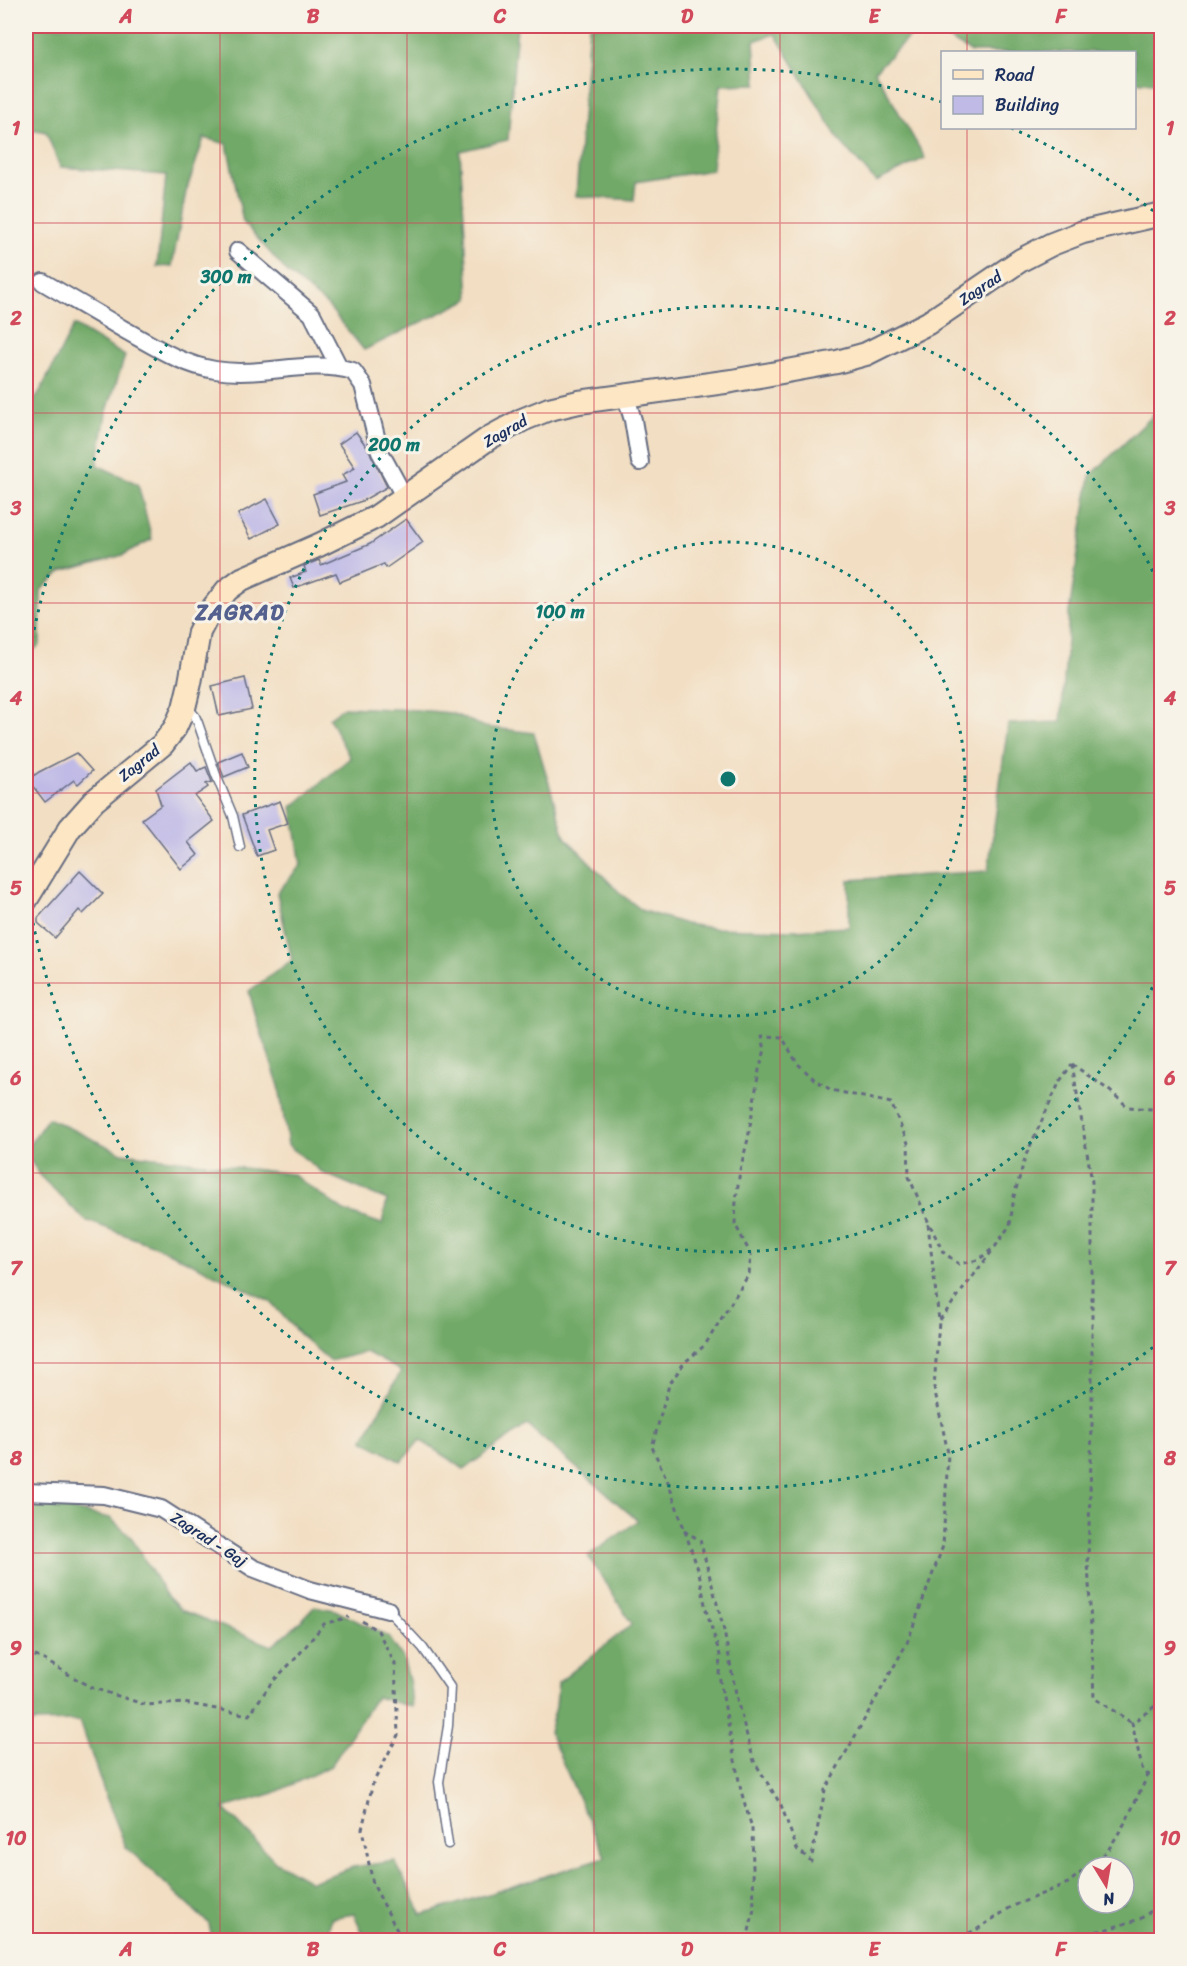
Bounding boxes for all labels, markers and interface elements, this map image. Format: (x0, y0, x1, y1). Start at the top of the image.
text: A (118, 0, 133, 34)
text: B (307, 0, 320, 34)
text: C (493, 0, 507, 34)
text: D (681, 0, 694, 34)
text: E (868, 0, 881, 34)
text: F (1055, 0, 1068, 34)
legend (941, 51, 1136, 129)
text: Road (995, 59, 1035, 91)
text: Building (995, 89, 1059, 121)
text: 1 (12, 111, 21, 146)
text: 1 (1166, 111, 1175, 146)
text: 300 m (199, 261, 252, 293)
street label: Zagrad (952, 262, 1009, 313)
text: 2 (9, 301, 22, 336)
text: 2 (1163, 301, 1176, 336)
street label: Zagrad (477, 406, 534, 456)
text: 200 m (367, 429, 420, 461)
text: 3 (10, 491, 22, 526)
text: 3 (1164, 491, 1176, 526)
district label: ZAGRAD (194, 593, 285, 632)
text: 100 m (536, 596, 585, 628)
text: 4 (9, 681, 23, 716)
text: 4 (1163, 681, 1177, 716)
street label: Zagrad (111, 736, 168, 789)
centre of rings (718, 769, 738, 789)
text: 5 (10, 871, 22, 906)
text: 5 (1164, 871, 1176, 906)
text: 6 (9, 1061, 22, 1096)
text: 6 (1163, 1061, 1176, 1096)
text: 7 (10, 1251, 23, 1286)
text: 7 (1164, 1251, 1177, 1286)
text: 8 (9, 1441, 23, 1476)
text: 8 (1163, 1441, 1177, 1476)
street label: Zagrad - Gaj (165, 1503, 254, 1575)
text: 9 (10, 1631, 22, 1666)
text: 9 (1164, 1631, 1176, 1666)
text: 10 (5, 1821, 27, 1856)
text: 10 (1159, 1821, 1181, 1856)
north arrow (1076, 1855, 1136, 1915)
text: N (1100, 1884, 1118, 1915)
text: A (118, 1932, 133, 1966)
text: B (307, 1932, 320, 1966)
text: C (493, 1932, 507, 1966)
text: D (681, 1932, 694, 1966)
text: E (868, 1932, 881, 1966)
text: F (1055, 1932, 1068, 1966)

